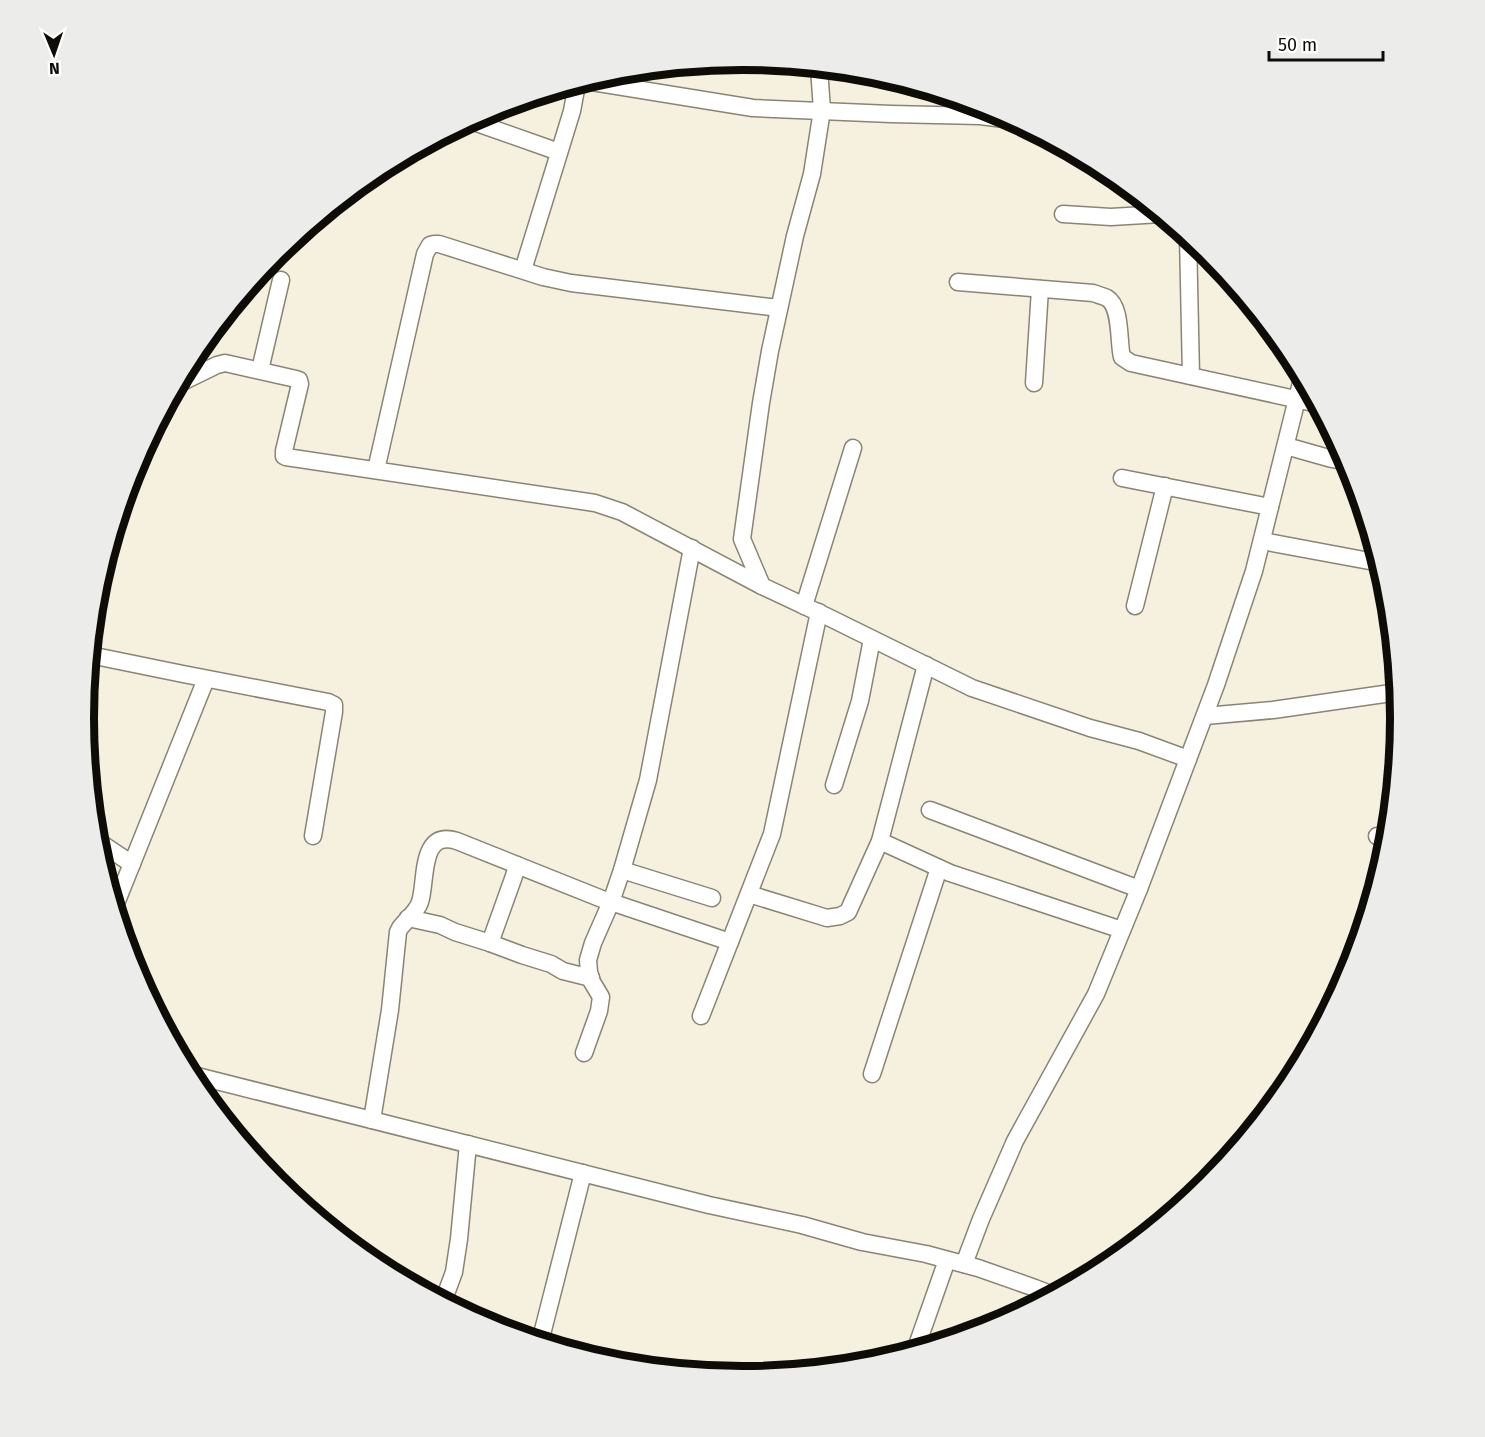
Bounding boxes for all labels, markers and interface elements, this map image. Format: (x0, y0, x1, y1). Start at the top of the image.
north arrow (24, 24, 84, 84)
scale bar (1269, 24, 1383, 62)
text: 50 m (1278, 34, 1317, 56)
text: N (49, 59, 60, 78)

